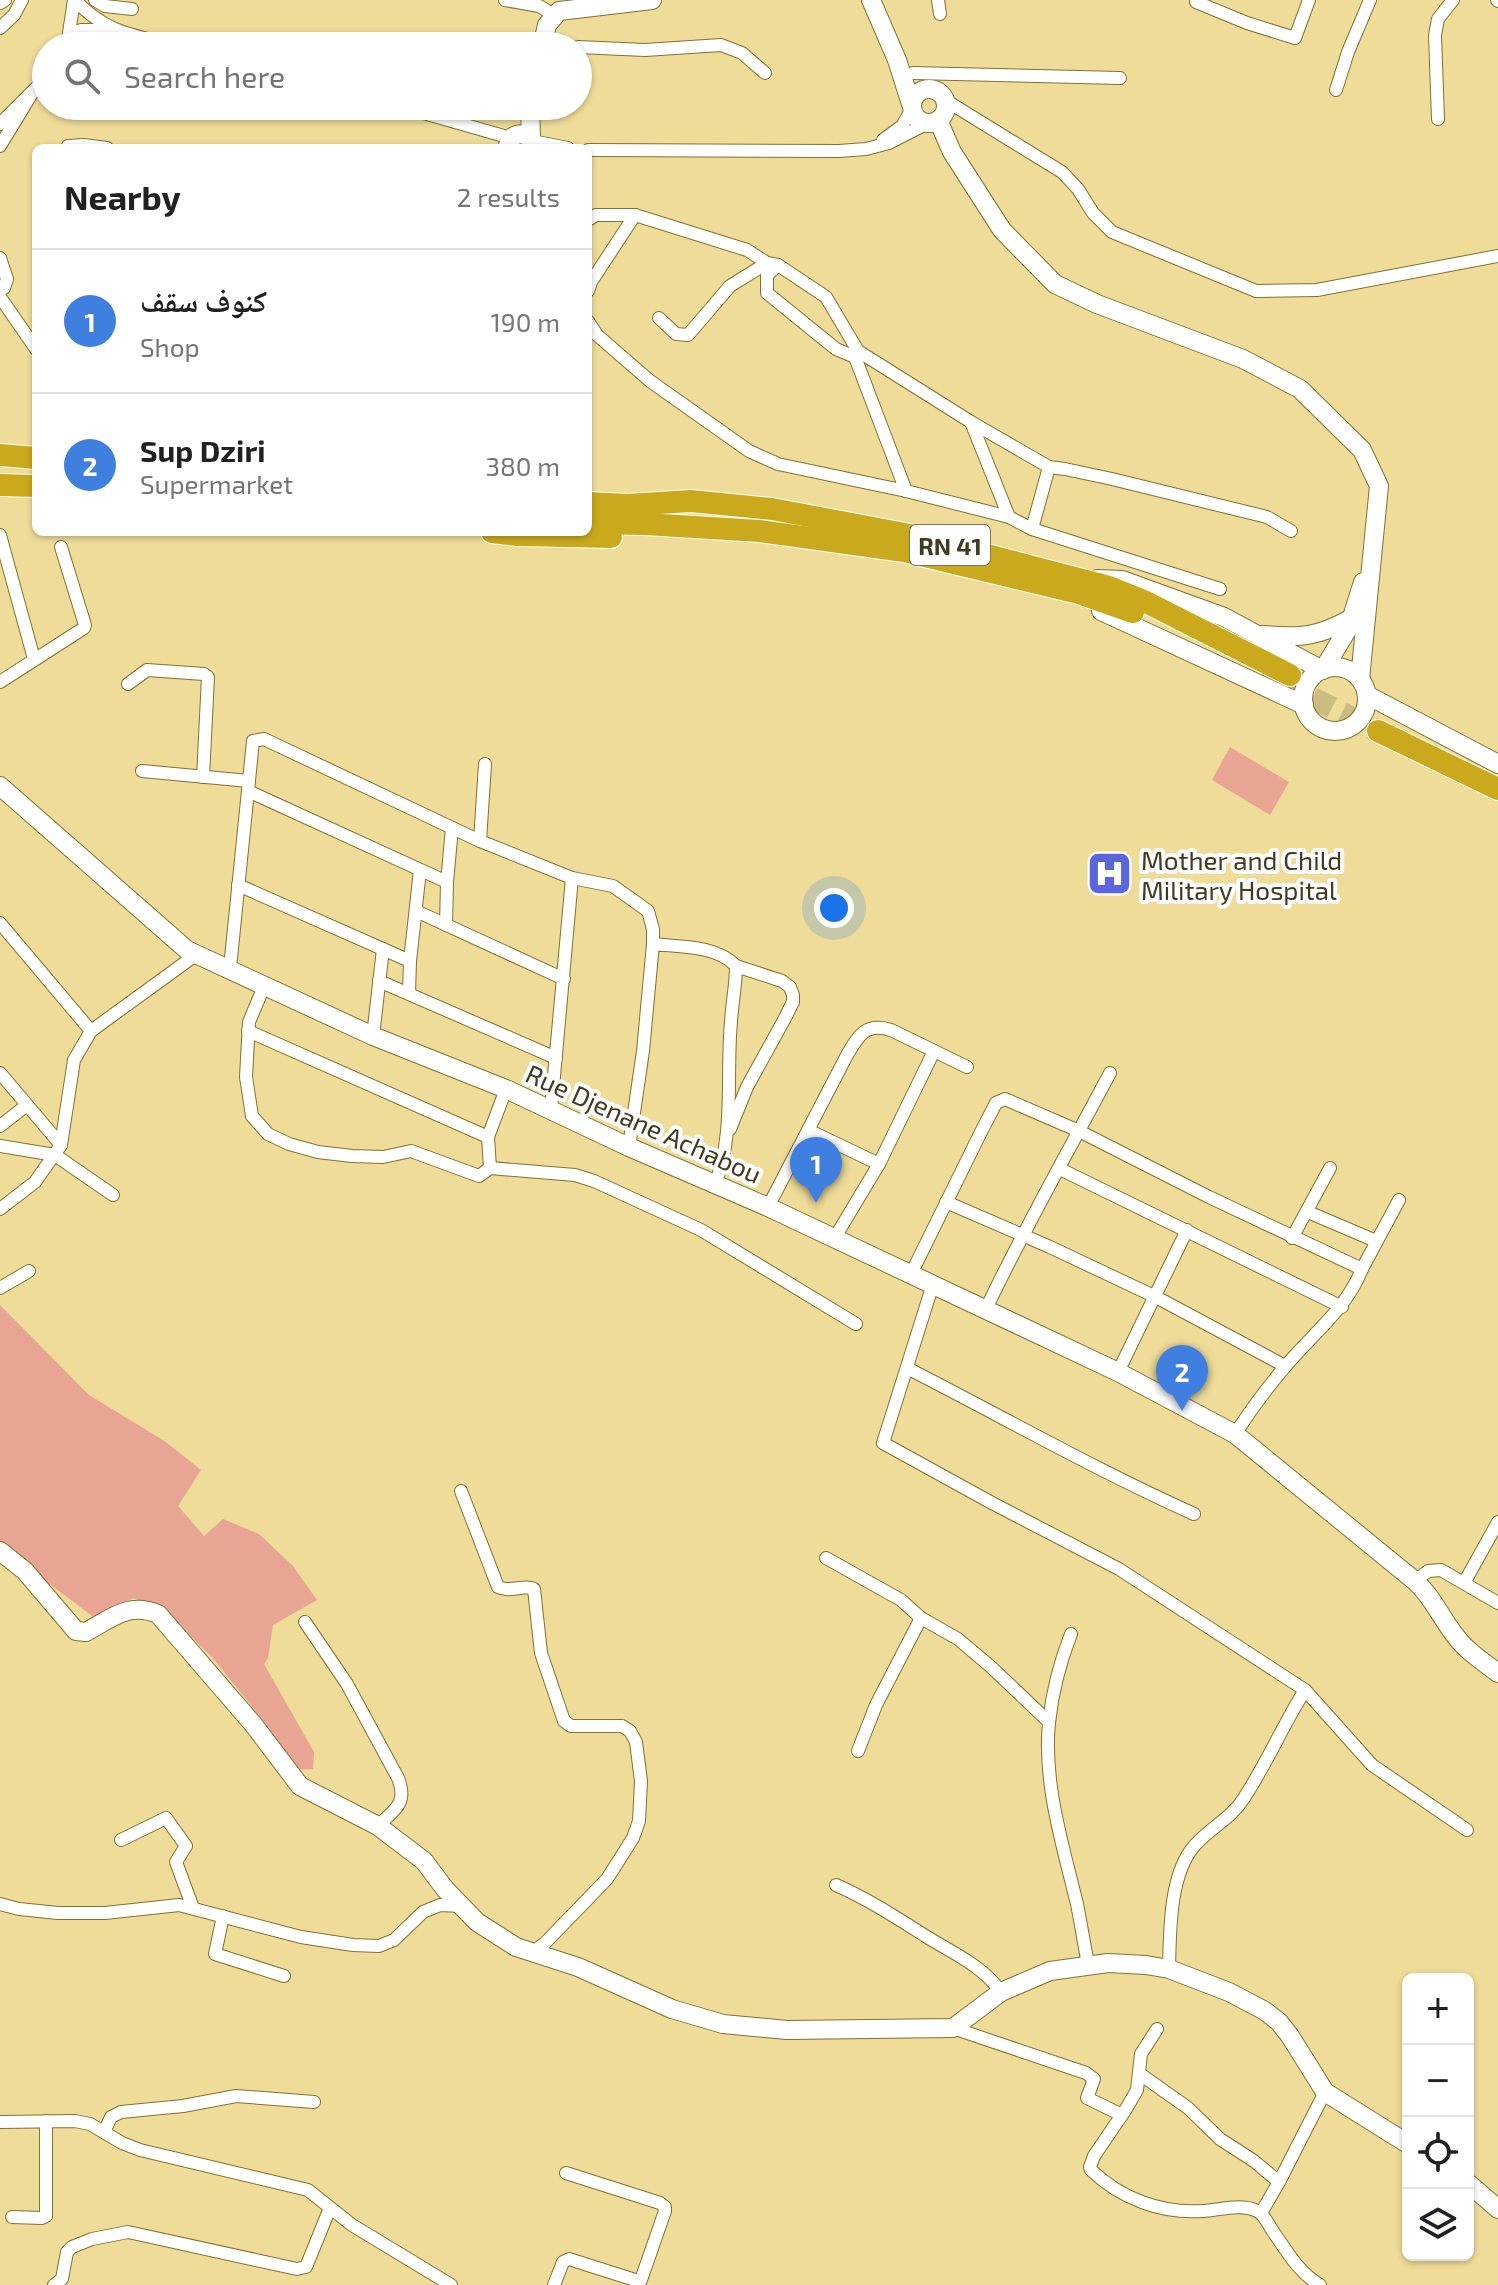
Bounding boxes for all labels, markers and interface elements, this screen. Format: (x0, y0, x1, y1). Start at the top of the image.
search box (32, 32, 592, 120)
icon: search (60, 54, 104, 98)
text: Search here (124, 58, 285, 94)
text: Nearby (64, 176, 181, 217)
text: 2 results (457, 181, 560, 212)
text: كنوف سقف (140, 282, 267, 318)
text: 1 (84, 306, 96, 337)
text: 190 m (491, 306, 560, 337)
text: Shop (140, 331, 200, 362)
text: Sup Dziri (140, 432, 266, 468)
text: 2 (82, 450, 98, 481)
text: 380 m (486, 450, 560, 481)
text: Supermarket (140, 468, 293, 499)
road number: RN 41 (910, 525, 990, 565)
place label: Mother and Child Military Hospital (1141, 844, 1342, 905)
hospital icon: Mother and Child Military Hospital (1086, 850, 1134, 898)
your location (814, 888, 854, 928)
street label: Rue Djenane Achabou (521, 1057, 767, 1189)
pin: 1 (790, 1137, 842, 1203)
pin: 2 (1156, 1345, 1208, 1411)
map controls (1402, 1973, 1474, 2261)
button: + (1402, 1973, 1474, 2045)
button: − (1402, 2045, 1474, 2117)
button: locate (1402, 2117, 1474, 2189)
button: layers (1402, 2189, 1474, 2261)

